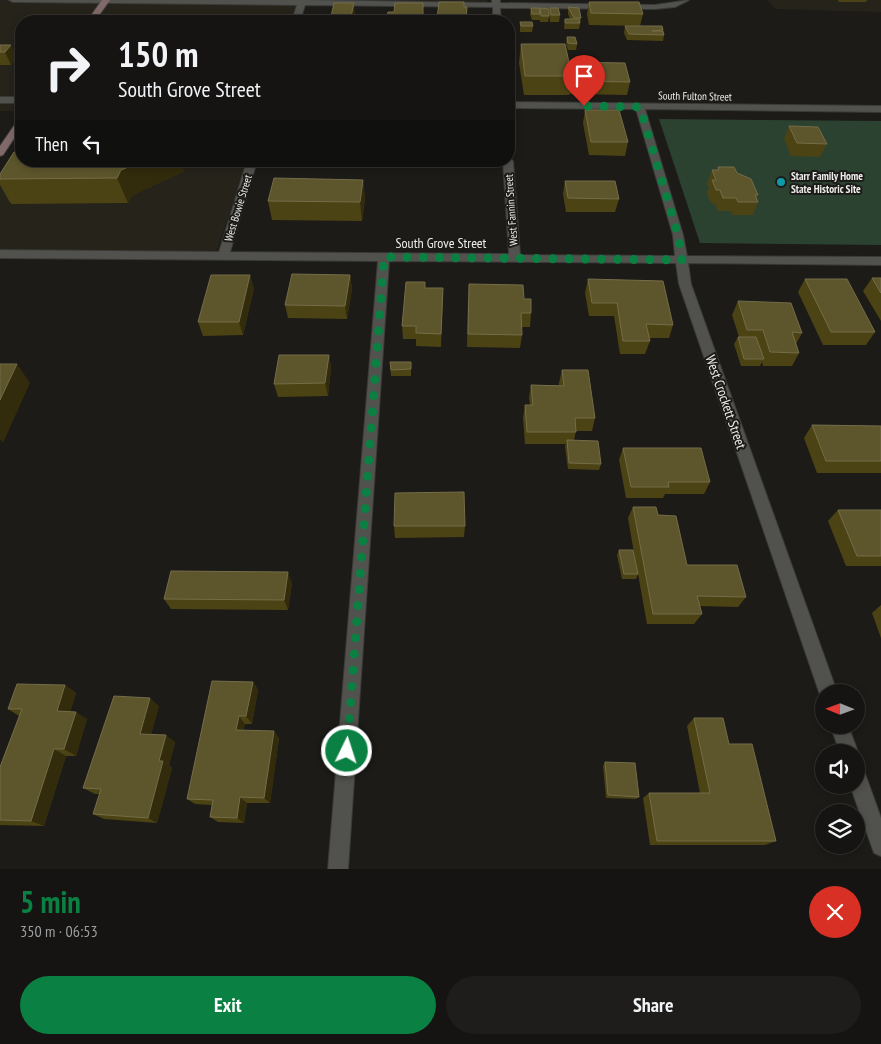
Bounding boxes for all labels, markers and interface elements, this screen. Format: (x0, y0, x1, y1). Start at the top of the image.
text: 150 m (118, 31, 199, 77)
icon: right (35, 35, 100, 100)
pin (563, 55, 605, 106)
icon: arrive (570, 62, 598, 90)
text: South Grove Street (118, 75, 261, 103)
street label: South Fulton Street (658, 88, 732, 104)
icon: left (78, 130, 106, 158)
text: Then (35, 132, 68, 156)
place label: Starr Family Home State Historic Site (791, 169, 863, 196)
street label: West Bowie Street (221, 173, 255, 243)
street label: West Fannin Street (502, 174, 520, 246)
marker: Starr Family Home State Historic Site (775, 176, 787, 188)
street label: South Grove Street (396, 234, 487, 252)
street label: West Crockett Street (702, 353, 751, 451)
north arrow (815, 684, 865, 734)
map controls (815, 684, 865, 854)
position arrow (320, 724, 372, 776)
button: sound (815, 744, 865, 794)
button: layers (815, 804, 865, 854)
text: 5 min (20, 882, 81, 921)
button: close (809, 886, 861, 938)
text: 350 m · 06:53 (20, 921, 98, 941)
button: Exit (20, 976, 436, 1034)
button: Share (446, 976, 861, 1034)

